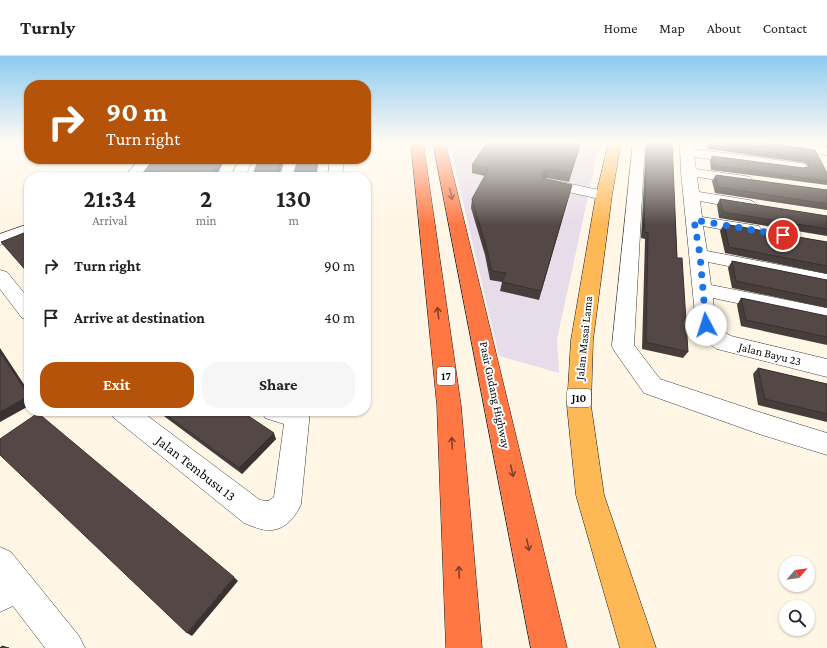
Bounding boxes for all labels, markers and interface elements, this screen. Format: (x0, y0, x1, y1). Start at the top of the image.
text: Turnly (20, 17, 75, 38)
text: Home (604, 20, 637, 36)
text: Map (659, 20, 685, 36)
text: About (707, 20, 741, 36)
text: Contact (763, 20, 807, 36)
icon: right (40, 96, 92, 148)
text: 90 m (106, 96, 167, 127)
text: Turn right (106, 129, 180, 149)
text: 21:34 (84, 185, 136, 212)
text: 2 (200, 185, 212, 212)
text: 130 (276, 185, 311, 212)
one-way arrow (447, 187, 455, 200)
text: Arrival (92, 213, 128, 228)
text: min (196, 213, 217, 228)
text: m (289, 213, 299, 228)
pin (766, 218, 800, 252)
icon: arrive (772, 224, 794, 246)
icon: right (40, 255, 62, 277)
text: Turn right (74, 258, 141, 274)
text: 90 m (324, 258, 355, 274)
street label: Jalan Masai Lama (573, 295, 595, 382)
position arrow (685, 304, 727, 346)
icon: arrive (40, 307, 62, 329)
one-way arrow (434, 307, 442, 320)
text: Arrive at destination (74, 310, 205, 326)
text: 40 m (324, 310, 355, 326)
street label: Jalan Bayu 23 (736, 339, 803, 369)
street label: Pasir Gudang Highway (477, 340, 513, 450)
button: Exit (40, 362, 194, 408)
button: Share (202, 362, 355, 408)
road number: 17 (437, 367, 455, 385)
road number: J10 (567, 389, 591, 407)
street label: Jalan Tembusu 13 (151, 431, 239, 504)
one-way arrow (448, 437, 455, 450)
one-way arrow (508, 465, 516, 478)
one-way arrow (524, 539, 532, 552)
north arrow (779, 556, 815, 592)
map controls (779, 556, 815, 636)
one-way arrow (456, 566, 463, 579)
button: search (779, 600, 815, 636)

